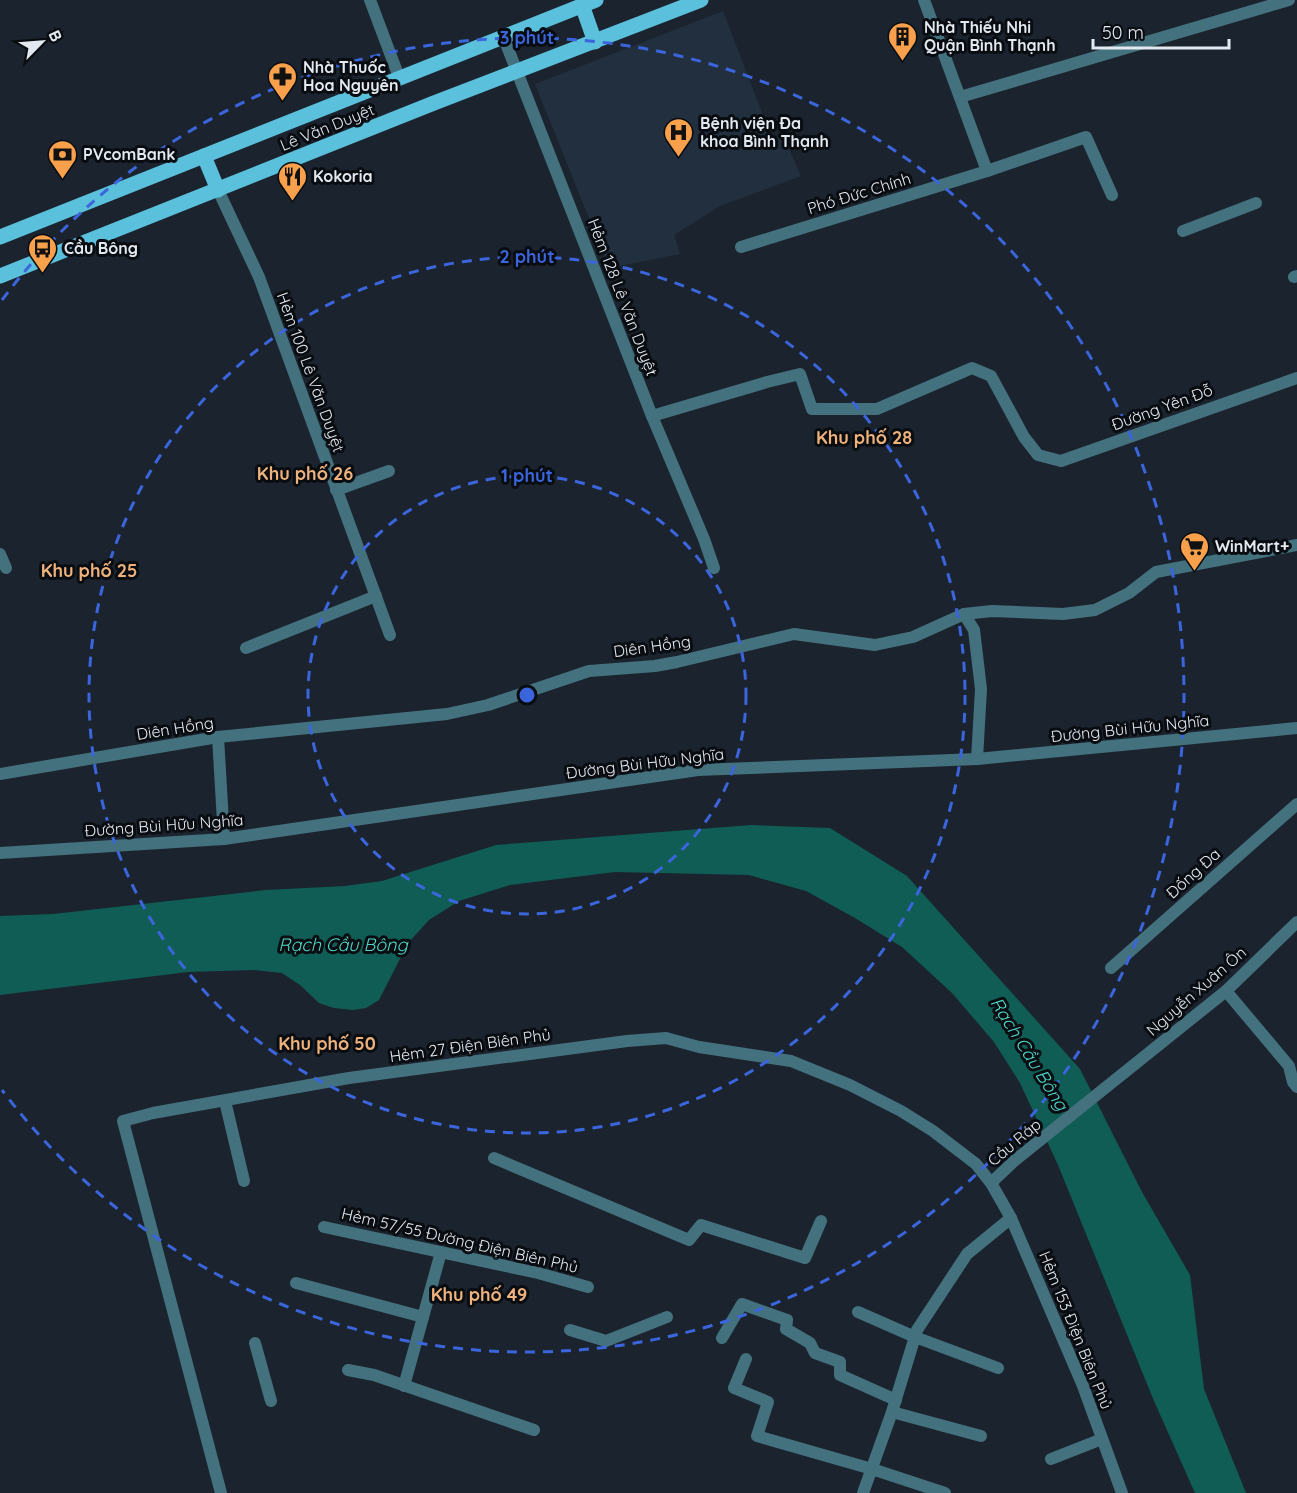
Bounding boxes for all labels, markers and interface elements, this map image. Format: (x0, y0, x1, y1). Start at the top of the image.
north arrow (12, 12, 72, 72)
scale bar (1093, 12, 1230, 50)
place label: Nhà Thiếu Nhi Quận Bình Thạnh (924, 17, 1056, 55)
building icon: Nhà Thiếu Nhi Quận Bình Thạnh (887, 20, 919, 62)
text: 50 m (1102, 21, 1144, 44)
text: 3 phút (500, 26, 554, 49)
text: B (44, 27, 67, 45)
place label: Nhà Thuốc Hoa Nguyên (303, 57, 399, 95)
pharmacy icon: Nhà Thuốc Hoa Nguyên (266, 60, 298, 102)
street label: Lê Văn Duyệt (277, 99, 377, 155)
place label: Bệnh viện Đa khoa Bình Thạnh (700, 113, 829, 151)
hospital icon: Bệnh viện Đa khoa Bình Thạnh (663, 116, 695, 158)
bank icon: PVcomBank (46, 138, 78, 180)
place label: PVcomBank (83, 144, 175, 164)
restaurant icon: Kokoria (276, 160, 308, 202)
place label: Kokoria (313, 166, 373, 186)
street label: Phó Đức Chính (805, 168, 913, 218)
street label: Hẻm 128 Lê Văn Duyệt (584, 215, 662, 379)
bus stop icon: Cầu Bông (27, 232, 59, 274)
place label: Cầu Bông (64, 238, 138, 258)
text: 2 phút (499, 245, 555, 268)
street label: Hẻm 100 Lê Văn Duyệt (273, 289, 349, 455)
street label: Đường Yên Đỗ (1109, 379, 1215, 435)
district label: Khu phố 28 (816, 426, 912, 449)
district label: Khu phố 26 (257, 462, 353, 485)
text: 1 phút (501, 464, 553, 487)
supermarket icon: WinMart+ (1178, 530, 1210, 572)
place label: WinMart+ (1215, 536, 1289, 556)
district label: Khu phố 25 (41, 559, 137, 582)
street label: Diên Hồng (612, 631, 692, 661)
centre of rings (517, 685, 537, 705)
street label: Đường Bùi Hữu Nghĩa (1050, 710, 1210, 746)
street label: Diên Hồng (135, 712, 215, 744)
street label: Đường Bùi Hữu Nghĩa (565, 743, 725, 783)
street label: Đường Bùi Hữu Nghĩa (84, 809, 244, 841)
street label: Đống Đa (1162, 843, 1224, 903)
water label: Rạch Cầu Bông (278, 933, 409, 956)
street label: Nguyễn Xuân Ôn (1142, 942, 1250, 1040)
water label: Rạch Cầu Bông (985, 993, 1074, 1116)
street label: Hẻm 27 Điện Biên Phủ (388, 1024, 552, 1066)
district label: Khu phố 50 (278, 1032, 376, 1055)
street label: Cầu Ráp (983, 1114, 1045, 1170)
street label: Hẻm 57/55 Đường Điện Biên Phủ (340, 1203, 580, 1277)
street label: Hẻm 153 Điện Biên Phủ (1035, 1248, 1117, 1412)
district label: Khu phố 49 (431, 1283, 527, 1306)

